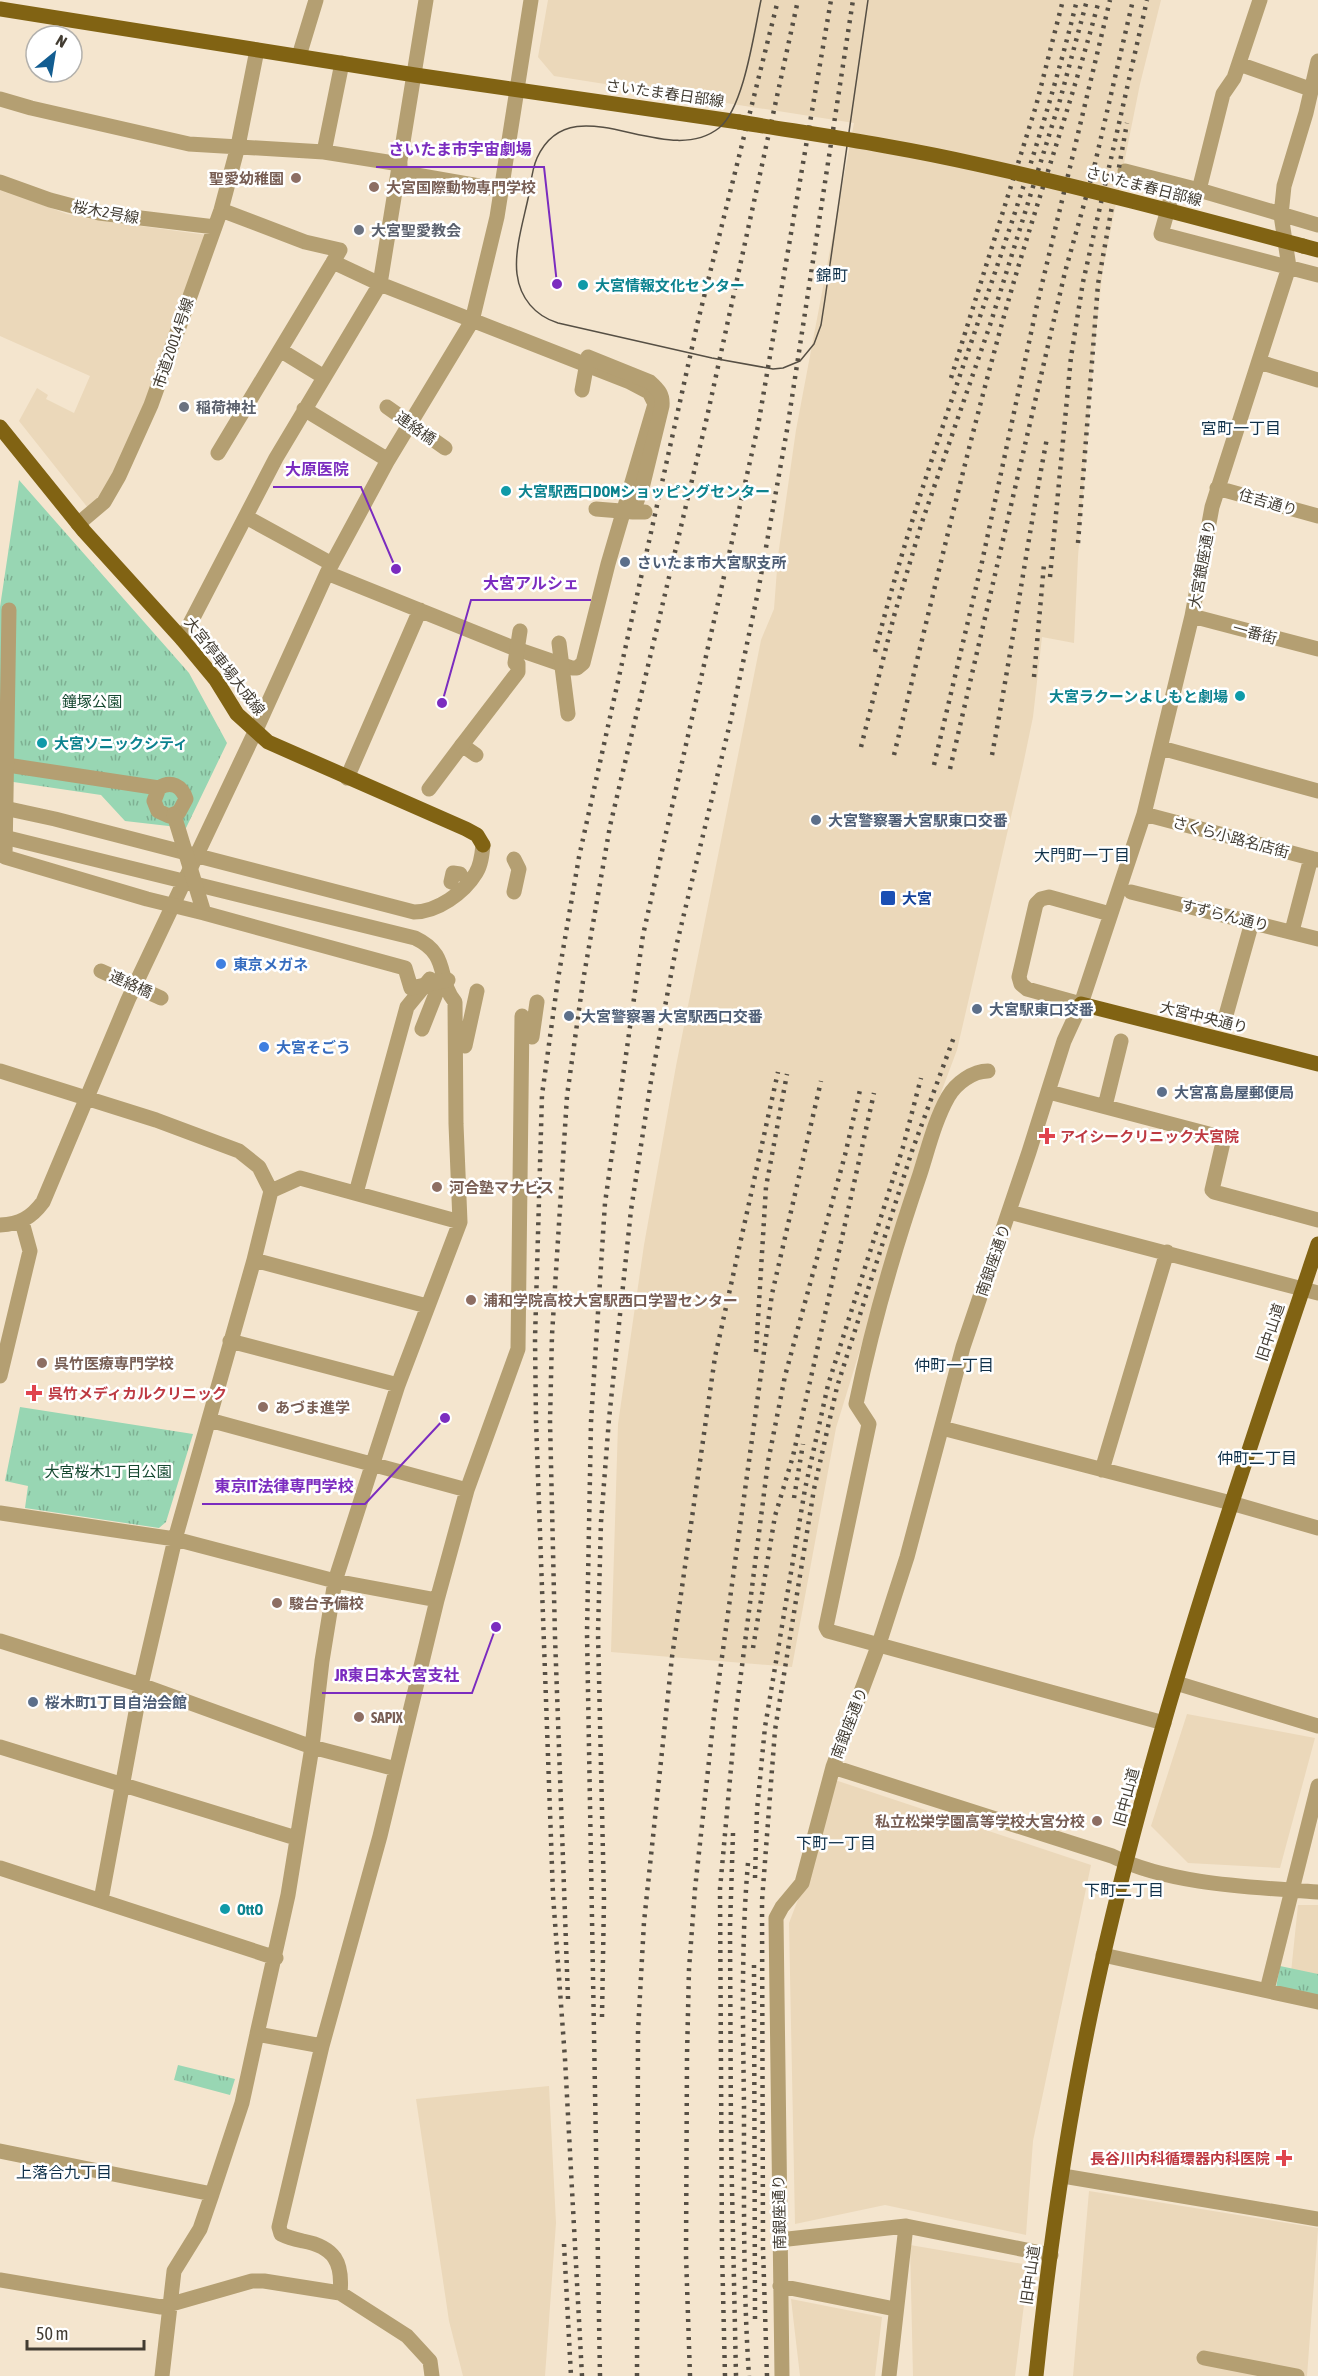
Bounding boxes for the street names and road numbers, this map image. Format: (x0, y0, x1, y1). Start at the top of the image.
street label: さいたま春日部線 (605, 76, 725, 110)
street label: さいたま春日部線 (1084, 163, 1204, 209)
street label: 桜木2号線 (72, 198, 140, 226)
street label: 市道20014号線 (149, 295, 197, 391)
street label: 連絡橋 (393, 408, 439, 448)
street label: 住吉通り (1237, 486, 1299, 518)
street label: 大宮銀座通り (1186, 518, 1218, 610)
street label: 大宮停車場大成線 (181, 613, 269, 719)
street label: 一番街 (1231, 619, 1279, 647)
street label: さくら小路名店街 (1171, 813, 1291, 861)
street label: すずらん通り (1179, 896, 1271, 934)
street label: 連絡橋 (107, 967, 155, 1001)
street label: 大宮中央通り (1158, 998, 1250, 1036)
street label: 南銀座通り (973, 1222, 1013, 1298)
street label: 旧中山道 (1253, 1301, 1287, 1363)
street label: 南銀座通り (828, 1685, 870, 1761)
street label: 旧中山道 (1110, 1766, 1142, 1828)
street label: 南銀座通り (770, 2174, 788, 2250)
street label: 旧中山道 (1017, 2244, 1043, 2306)

